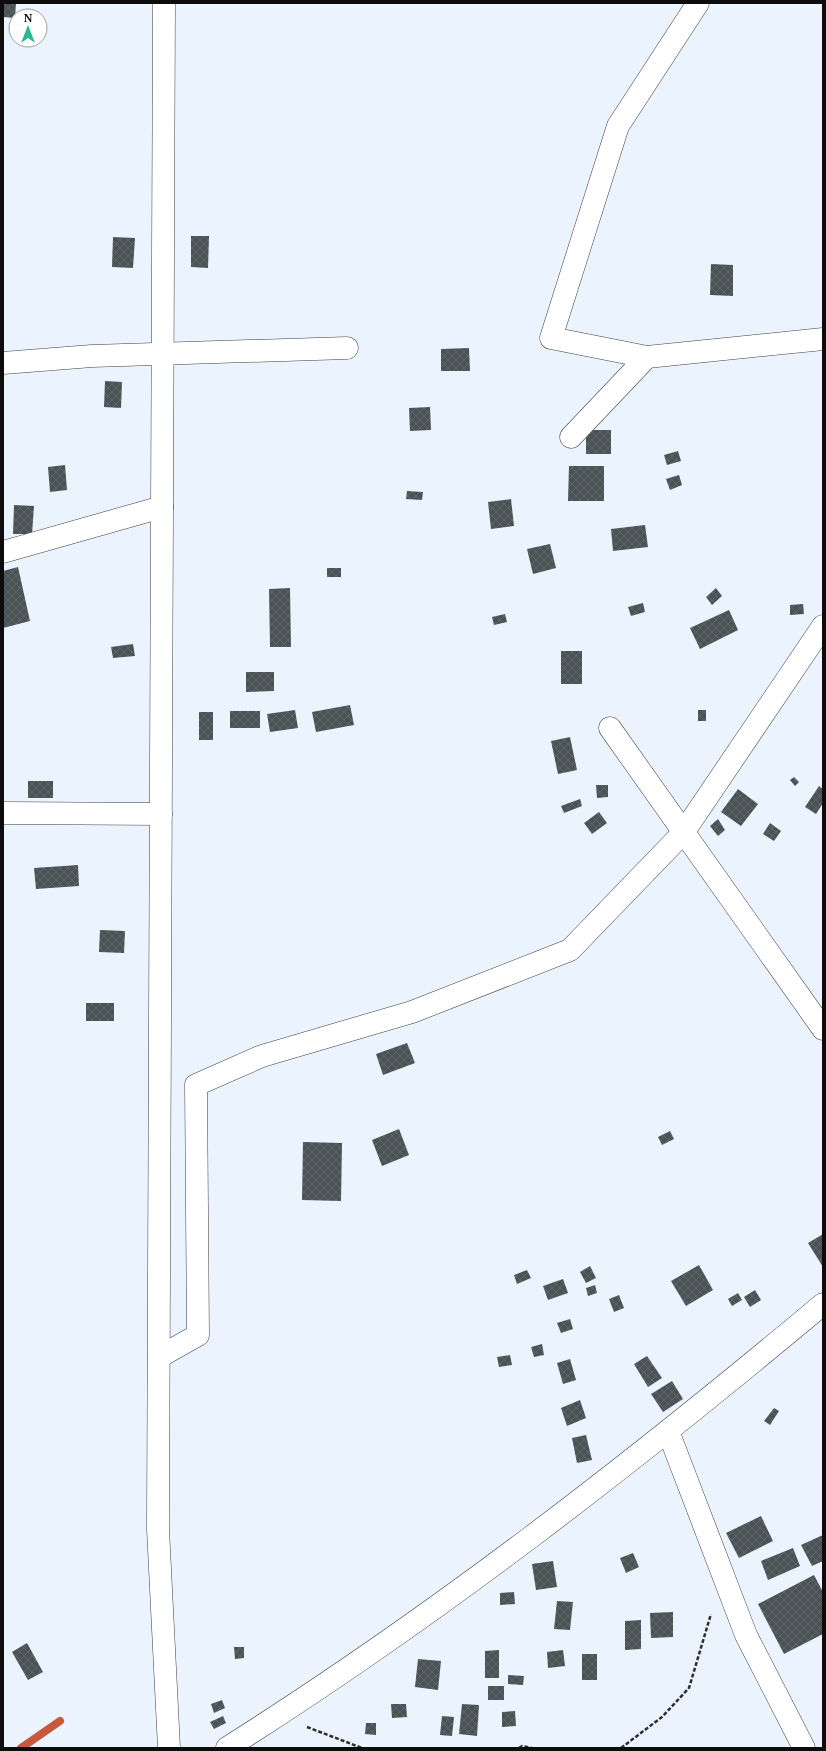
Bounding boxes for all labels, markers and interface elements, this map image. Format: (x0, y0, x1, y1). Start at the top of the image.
north arrow (8, 8, 48, 48)
text: N (24, 10, 33, 25)

